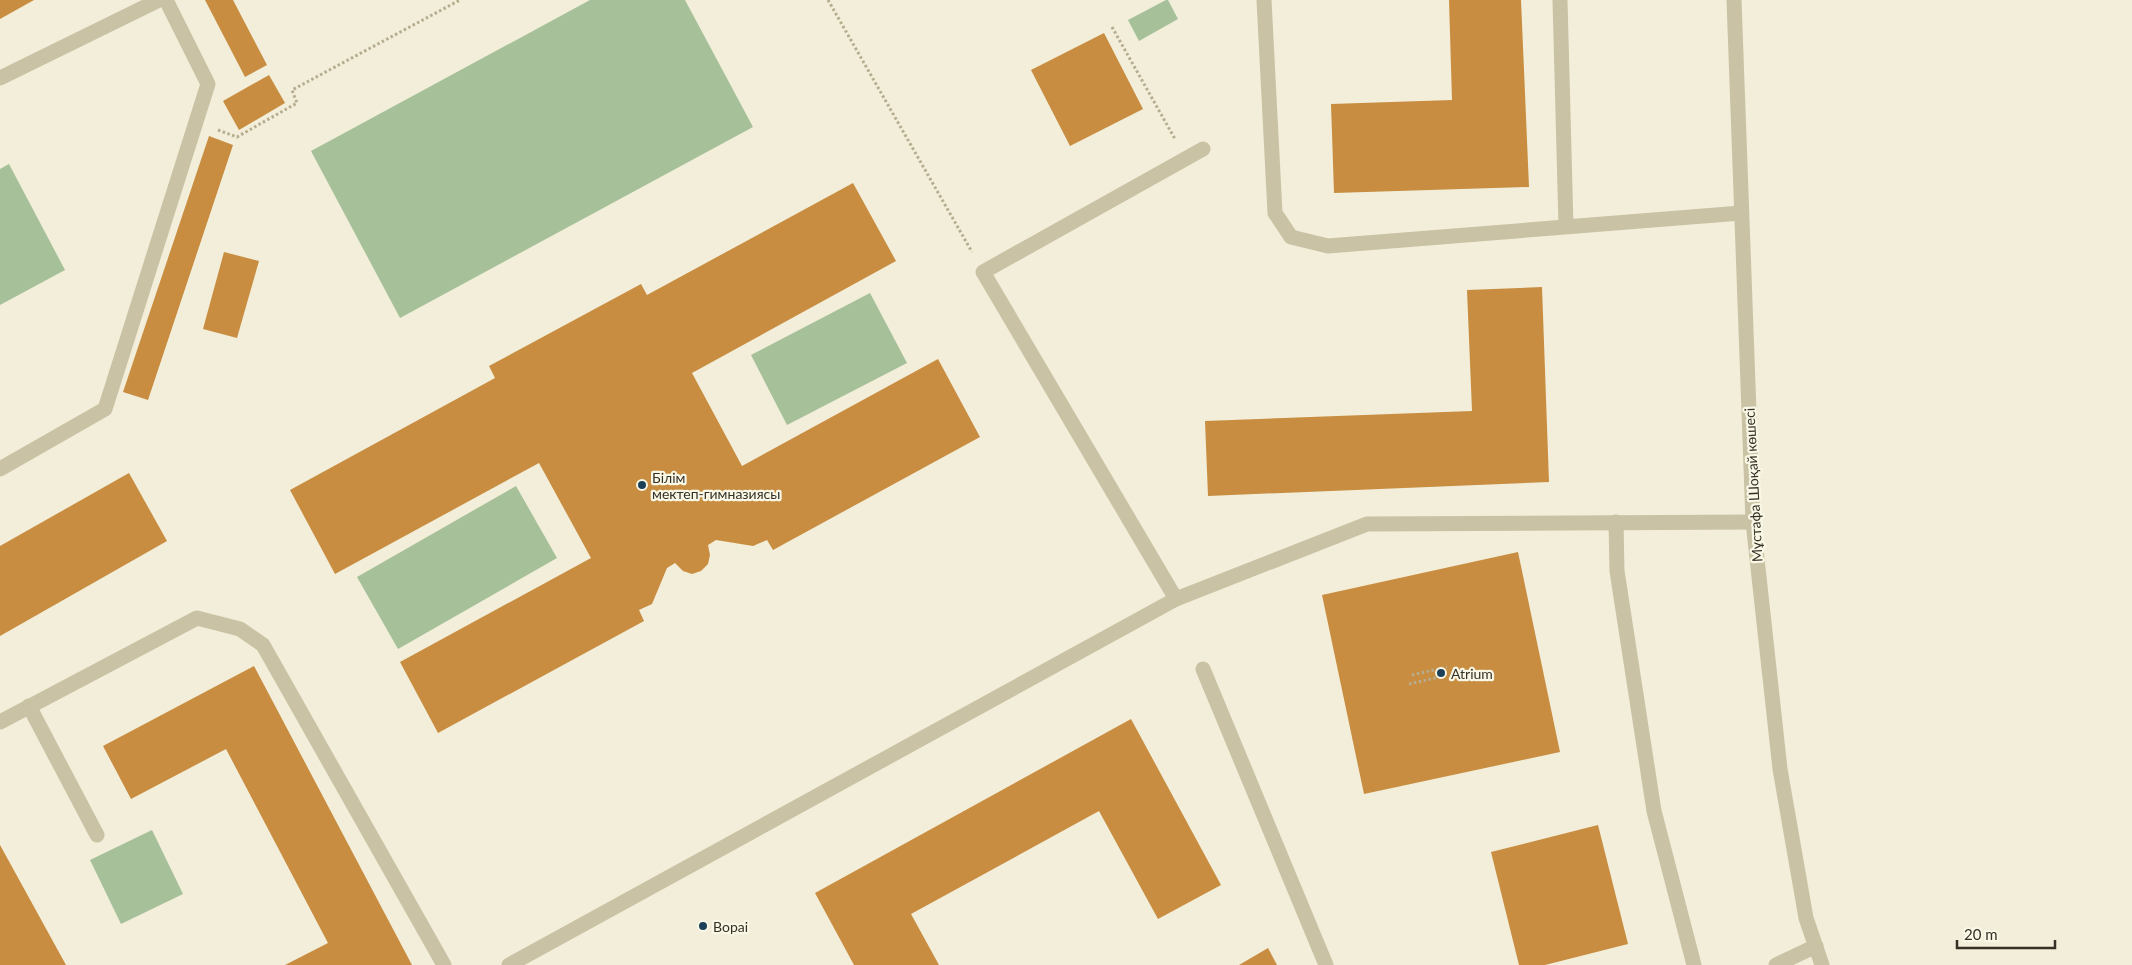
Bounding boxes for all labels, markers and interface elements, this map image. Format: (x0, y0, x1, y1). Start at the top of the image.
street label: Мұстафа Шоқай көшесі (1740, 408, 1766, 562)
place label: Білім мектеп-гимназиясы (652, 469, 780, 502)
marker: Білім мектеп-гимназиясы (636, 479, 648, 491)
place label: Atrium (1451, 665, 1493, 682)
marker: Atrium (1435, 667, 1447, 679)
place label: Bopai (713, 918, 748, 935)
scale bar (1957, 918, 2054, 950)
marker: Bopai (697, 920, 709, 932)
text: 20 m (1964, 925, 1998, 943)

